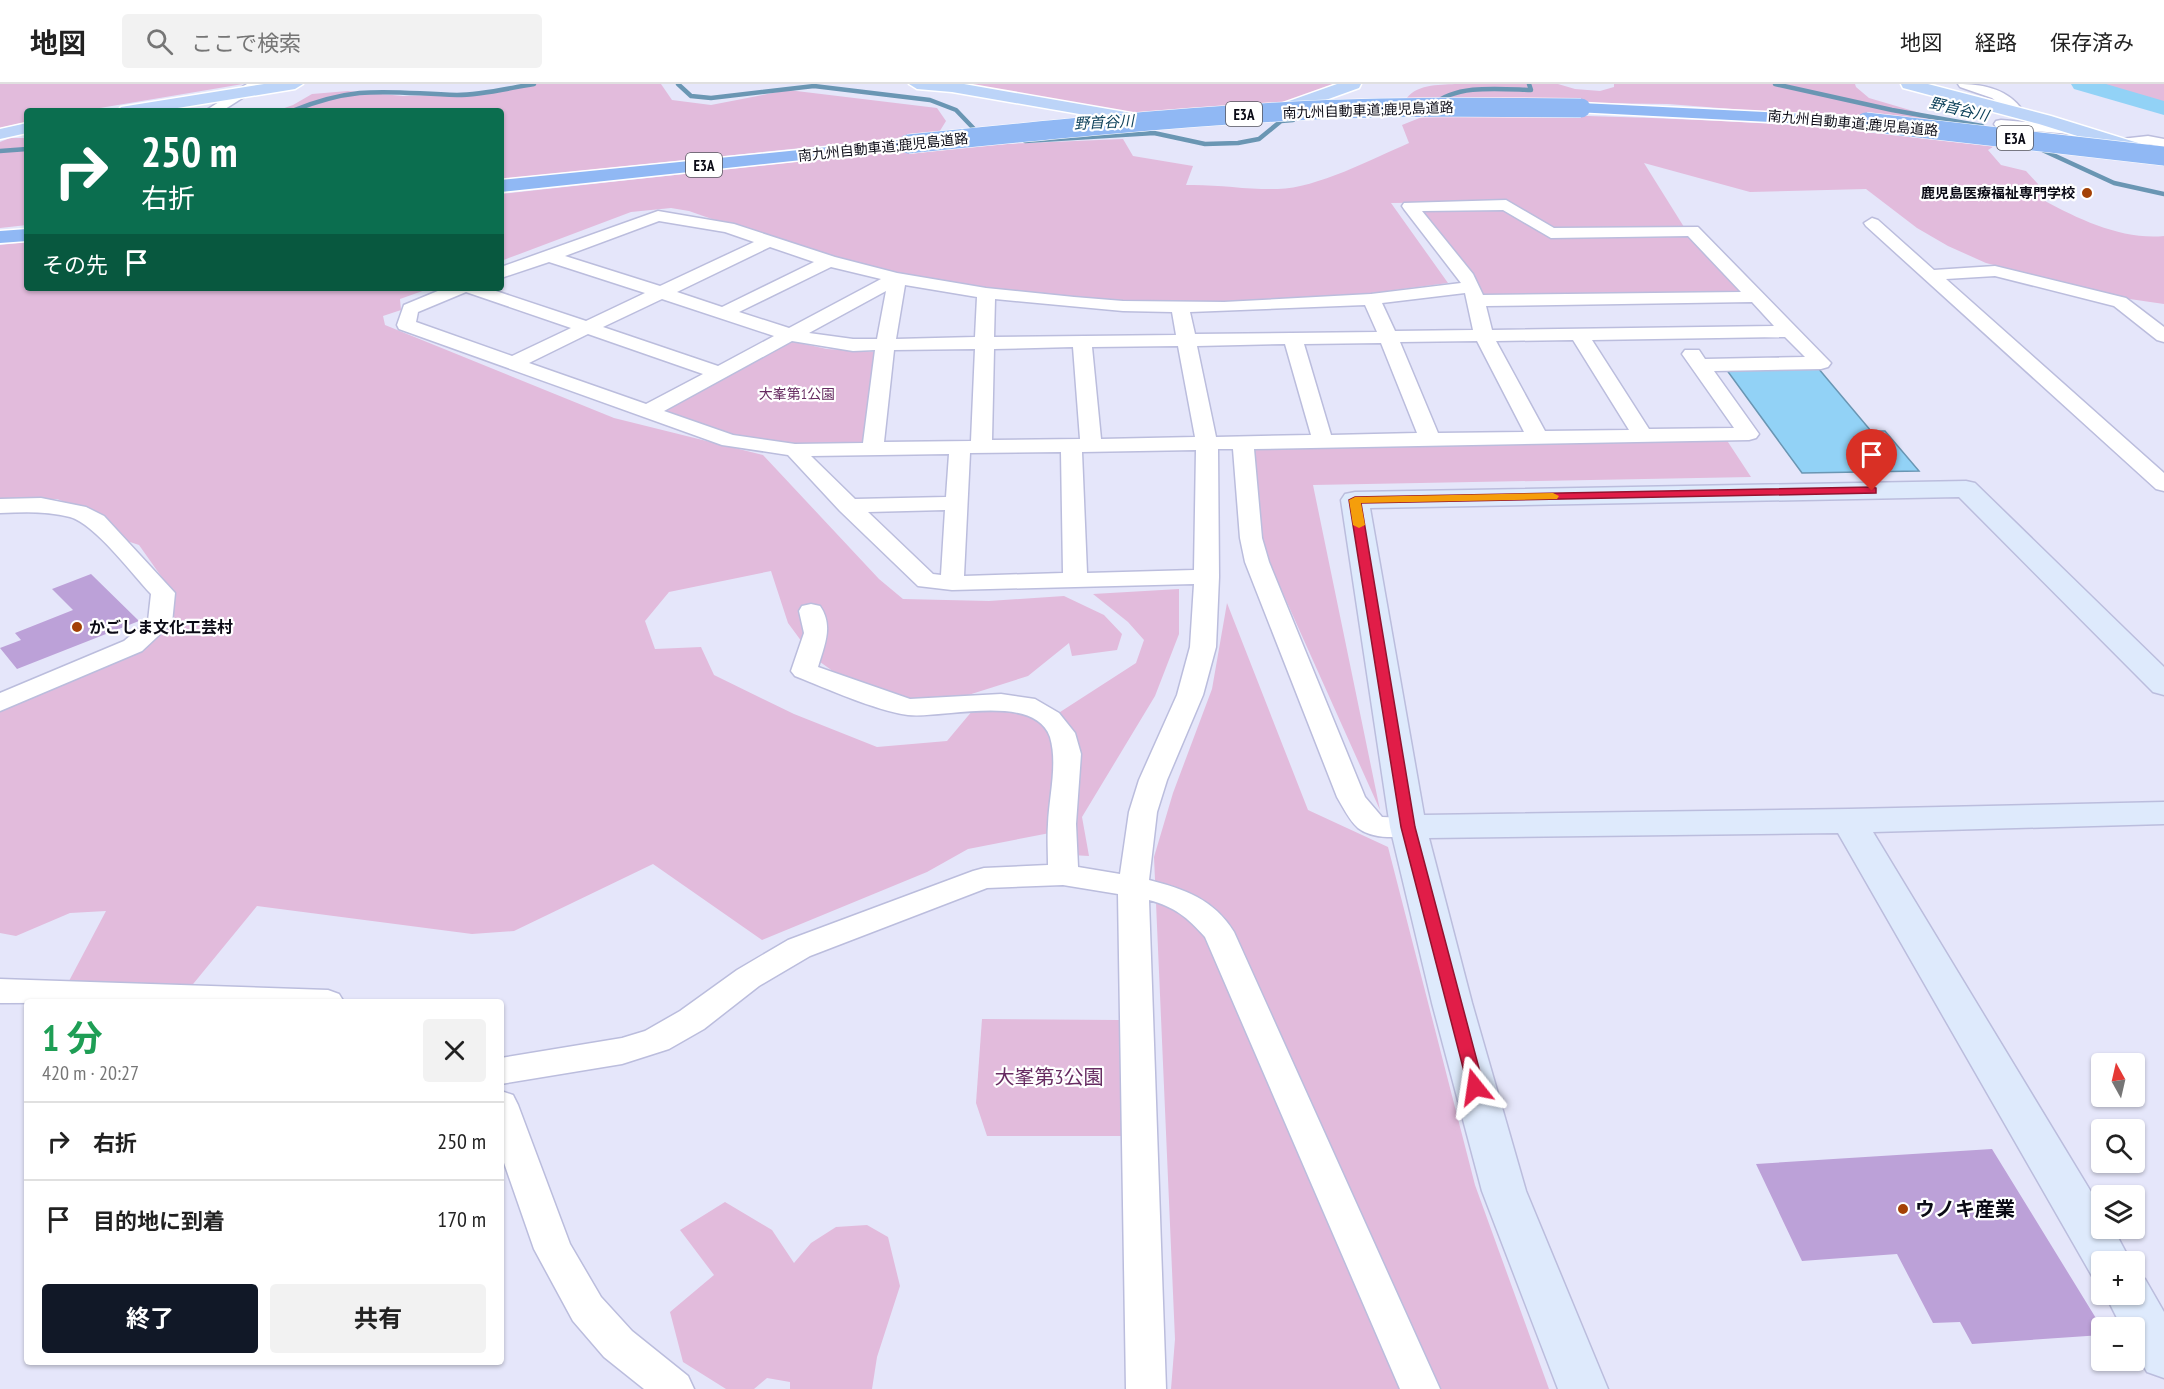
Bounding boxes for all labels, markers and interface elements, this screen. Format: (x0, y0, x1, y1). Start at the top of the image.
search box (122, 14, 542, 68)
text: 地図 (30, 24, 86, 61)
icon: search (143, 25, 176, 58)
text: ここで検索 (191, 29, 301, 57)
text: 地図 (1900, 29, 1942, 56)
text: 経路 (1975, 29, 2017, 56)
text: 保存済み (2050, 29, 2134, 56)
water label: 野首谷川 (1928, 93, 1992, 125)
street label: 南九州自動車道;鹿児島道路 (1282, 98, 1454, 122)
road number: E3A (1226, 102, 1262, 126)
street label: 南九州自動車道;鹿児島道路 (1767, 107, 1939, 139)
water label: 野首谷川 (1074, 111, 1136, 133)
text: 250 m (141, 124, 238, 179)
road number: E3A (1997, 126, 2033, 150)
street label: 南九州自動車道;鹿児島道路 (797, 129, 969, 165)
icon: right (42, 132, 120, 210)
road number: E3A (686, 153, 722, 177)
text: 右折 (141, 181, 195, 215)
place label: 鹿児島医療福祉専門学校 (1921, 184, 2075, 202)
marker: 鹿児島医療福祉専門学校 (2080, 186, 2094, 200)
icon: arrive (120, 246, 153, 279)
text: その先 (42, 251, 108, 279)
park label: 大峯第1公園 (759, 385, 835, 403)
pin (1846, 429, 1897, 491)
icon: arrive (1855, 438, 1888, 471)
place label: かごしま文化工芸村 (89, 617, 233, 637)
marker: かごしま文化工芸村 (70, 620, 84, 634)
text: 1 分 (42, 1014, 103, 1061)
button: close (423, 1019, 486, 1082)
north arrow (2091, 1053, 2145, 1107)
map controls (2091, 1053, 2145, 1371)
position arrow (1443, 1055, 1507, 1119)
text: 420 m · 20:27 (42, 1060, 139, 1086)
park label: 大峯第3公園 (995, 1064, 1104, 1090)
button: search (2091, 1119, 2145, 1173)
icon: right (42, 1125, 75, 1158)
text: 250 m (437, 1127, 486, 1155)
text: 右折 (93, 1129, 137, 1157)
button: layers (2091, 1185, 2145, 1239)
place label: ウノキ産業 (1915, 1196, 2015, 1222)
marker: ウノキ産業 (1896, 1202, 1910, 1216)
icon: arrive (42, 1203, 75, 1236)
text: 170 m (437, 1205, 486, 1233)
text: 目的地に到着 (93, 1207, 225, 1235)
button: + (2091, 1251, 2145, 1305)
button: 終了 (42, 1284, 258, 1353)
button: 共有 (270, 1284, 486, 1353)
button: − (2091, 1317, 2145, 1371)

